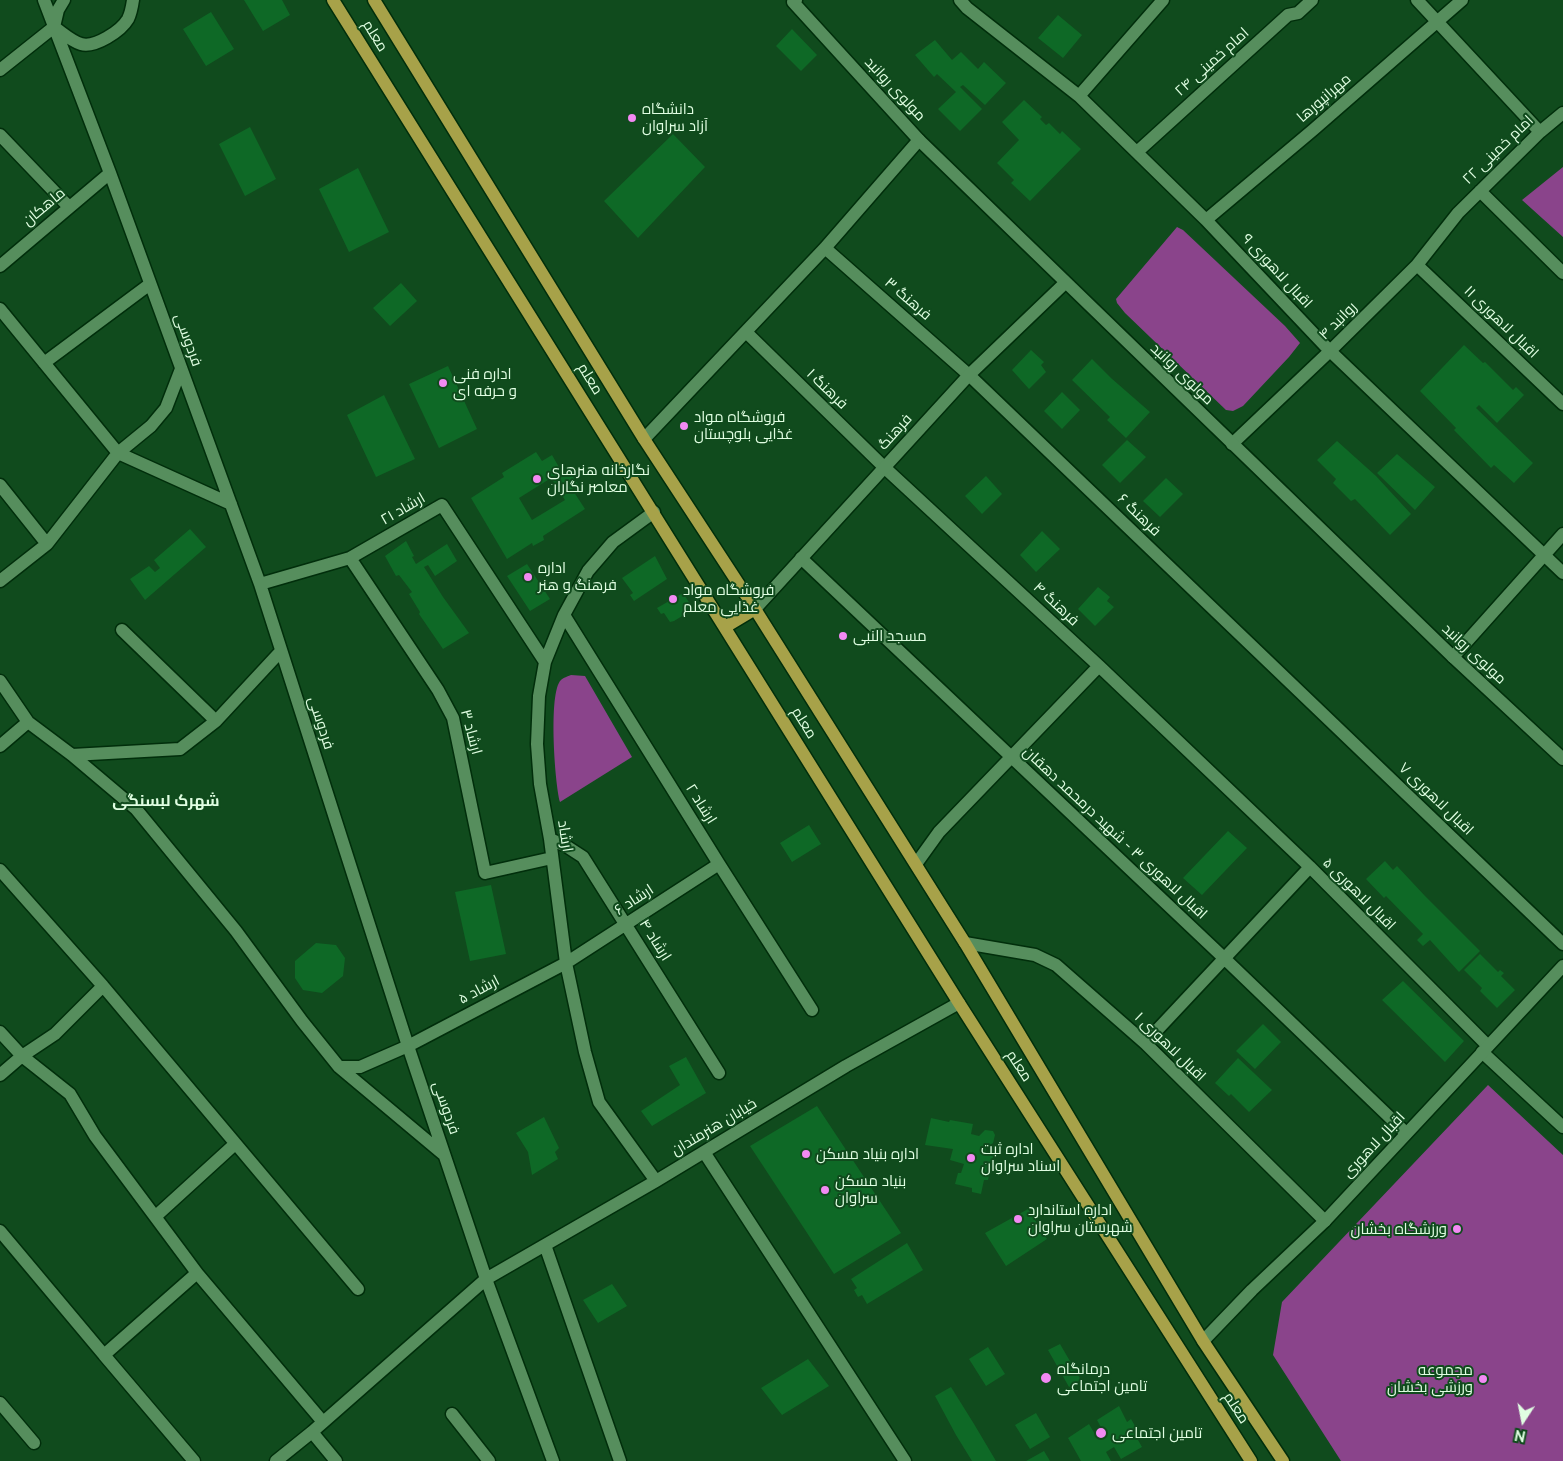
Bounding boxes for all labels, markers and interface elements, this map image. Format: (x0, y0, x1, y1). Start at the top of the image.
street label: معلم (358, 17, 392, 55)
street label: امام خمینی ۲۴ (1171, 24, 1253, 100)
street label: مولوی روانبد (861, 53, 929, 125)
street label: مهرانپورها (1293, 70, 1355, 126)
place label: دانشگاه آزاد سراوان (642, 100, 708, 135)
marker: دانشگاه آزاد سراوان (626, 112, 638, 124)
street label: امام خمینی ۲۲ (1459, 112, 1537, 188)
street label: ماهکان (19, 184, 69, 230)
street label: اقبال لاهوری ۹ (1238, 230, 1316, 312)
street label: فرهنگ ۳ (881, 274, 935, 324)
street label: اقبال لاهوری ۱۱ (1460, 282, 1542, 362)
street label: روانبد ۴ (1315, 298, 1361, 344)
street label: فردوسی (170, 311, 206, 369)
street label: مولوی روانبد (1147, 339, 1217, 409)
street label: معلم (573, 360, 607, 398)
place label: اداره فنی و حرفه ای (453, 365, 517, 400)
street label: فرهنگ ۱ (803, 365, 851, 413)
marker: اداره فنی و حرفه ای (437, 377, 449, 389)
place label: فروشگاه مواد غذایی بلوچستان (694, 408, 793, 443)
street label: فرهنگ (874, 410, 916, 454)
marker: فروشگاه مواد غذایی بلوچستان (678, 420, 690, 432)
place label: نگارخانه هنرهای معاصر نگاران (547, 461, 650, 496)
marker: نگارخانه هنرهای معاصر نگاران (531, 473, 543, 485)
street label: ارشاد ۲۱ (378, 489, 428, 529)
street label: فرهنگ ۶ (1114, 490, 1164, 540)
place label: اداره فرهنگ و هنر (538, 559, 617, 594)
marker: اداره فرهنگ و هنر (522, 571, 534, 583)
street label: فرهنگ ۴ (1029, 578, 1083, 630)
place label: فروشگاه مواد غذایی معلم (683, 581, 774, 616)
marker: فروشگاه مواد غذایی معلم (667, 593, 679, 605)
street label: مولوی روانبد (1438, 620, 1510, 688)
place label: مسجد النبی (853, 627, 927, 645)
marker: مسجد النبی (837, 630, 849, 642)
street label: فردوسی (304, 694, 338, 752)
street label: معلم (787, 704, 821, 742)
street label: ارشاد ۳ (456, 707, 486, 757)
street label: اقبال لاهوری ۳ - شهید درمحمد دهقان (1019, 743, 1211, 923)
street label: اقبال لاهوری ۷ (1395, 759, 1477, 839)
street label: ارشاد ۲ (682, 781, 720, 827)
district label: شهرک لبسنگی (112, 791, 220, 811)
street label: ارشاد (554, 819, 576, 853)
street label: اقبال لاهوری ۵ (1319, 854, 1399, 934)
street label: ارشاد ۶ (611, 881, 657, 919)
street label: ارشاد ۴ (635, 916, 675, 964)
street label: ارشاد ۵ (455, 972, 503, 1008)
street label: اقبال لاهوری ۱ (1131, 1009, 1209, 1085)
street label: معلم (1002, 1047, 1036, 1085)
street label: فردوسی (429, 1079, 463, 1137)
street label: خیابان هنرمندان (668, 1094, 760, 1160)
street label: اقبال لاهوری (1339, 1108, 1409, 1182)
place label: اداره ثبت اسناد سراوان (981, 1140, 1060, 1175)
place label: اداره بنیاد مسکن (816, 1145, 919, 1163)
marker: اداره بنیاد مسکن (800, 1148, 812, 1160)
marker: اداره ثبت اسناد سراوان (965, 1152, 977, 1164)
place label: بنیاد مسکن سراوان (835, 1172, 906, 1207)
marker: بنیاد مسکن سراوان (819, 1184, 831, 1196)
place label: اداره استاندارد شهرستان سراوان (1028, 1201, 1133, 1236)
marker: اداره استاندارد شهرستان سراوان (1012, 1213, 1024, 1225)
place label: ورزشگاه بخشان (1351, 1220, 1447, 1238)
marker: ورزشگاه بخشان (1451, 1223, 1463, 1235)
place label: درمانگاه تامین اجتماعی (1057, 1360, 1147, 1395)
place label: مجموعه ورزشی بخشان (1387, 1361, 1473, 1396)
marker: درمانگاه تامین اجتماعی (1039, 1371, 1053, 1385)
marker: مجموعه ورزشی بخشان (1477, 1373, 1489, 1385)
street label: معلم (1219, 1389, 1253, 1427)
north arrow (1498, 1396, 1548, 1446)
place label: تامین اجتماعی (1112, 1424, 1202, 1442)
marker: تامین اجتماعی (1094, 1426, 1108, 1440)
text: N (1513, 1427, 1527, 1445)

